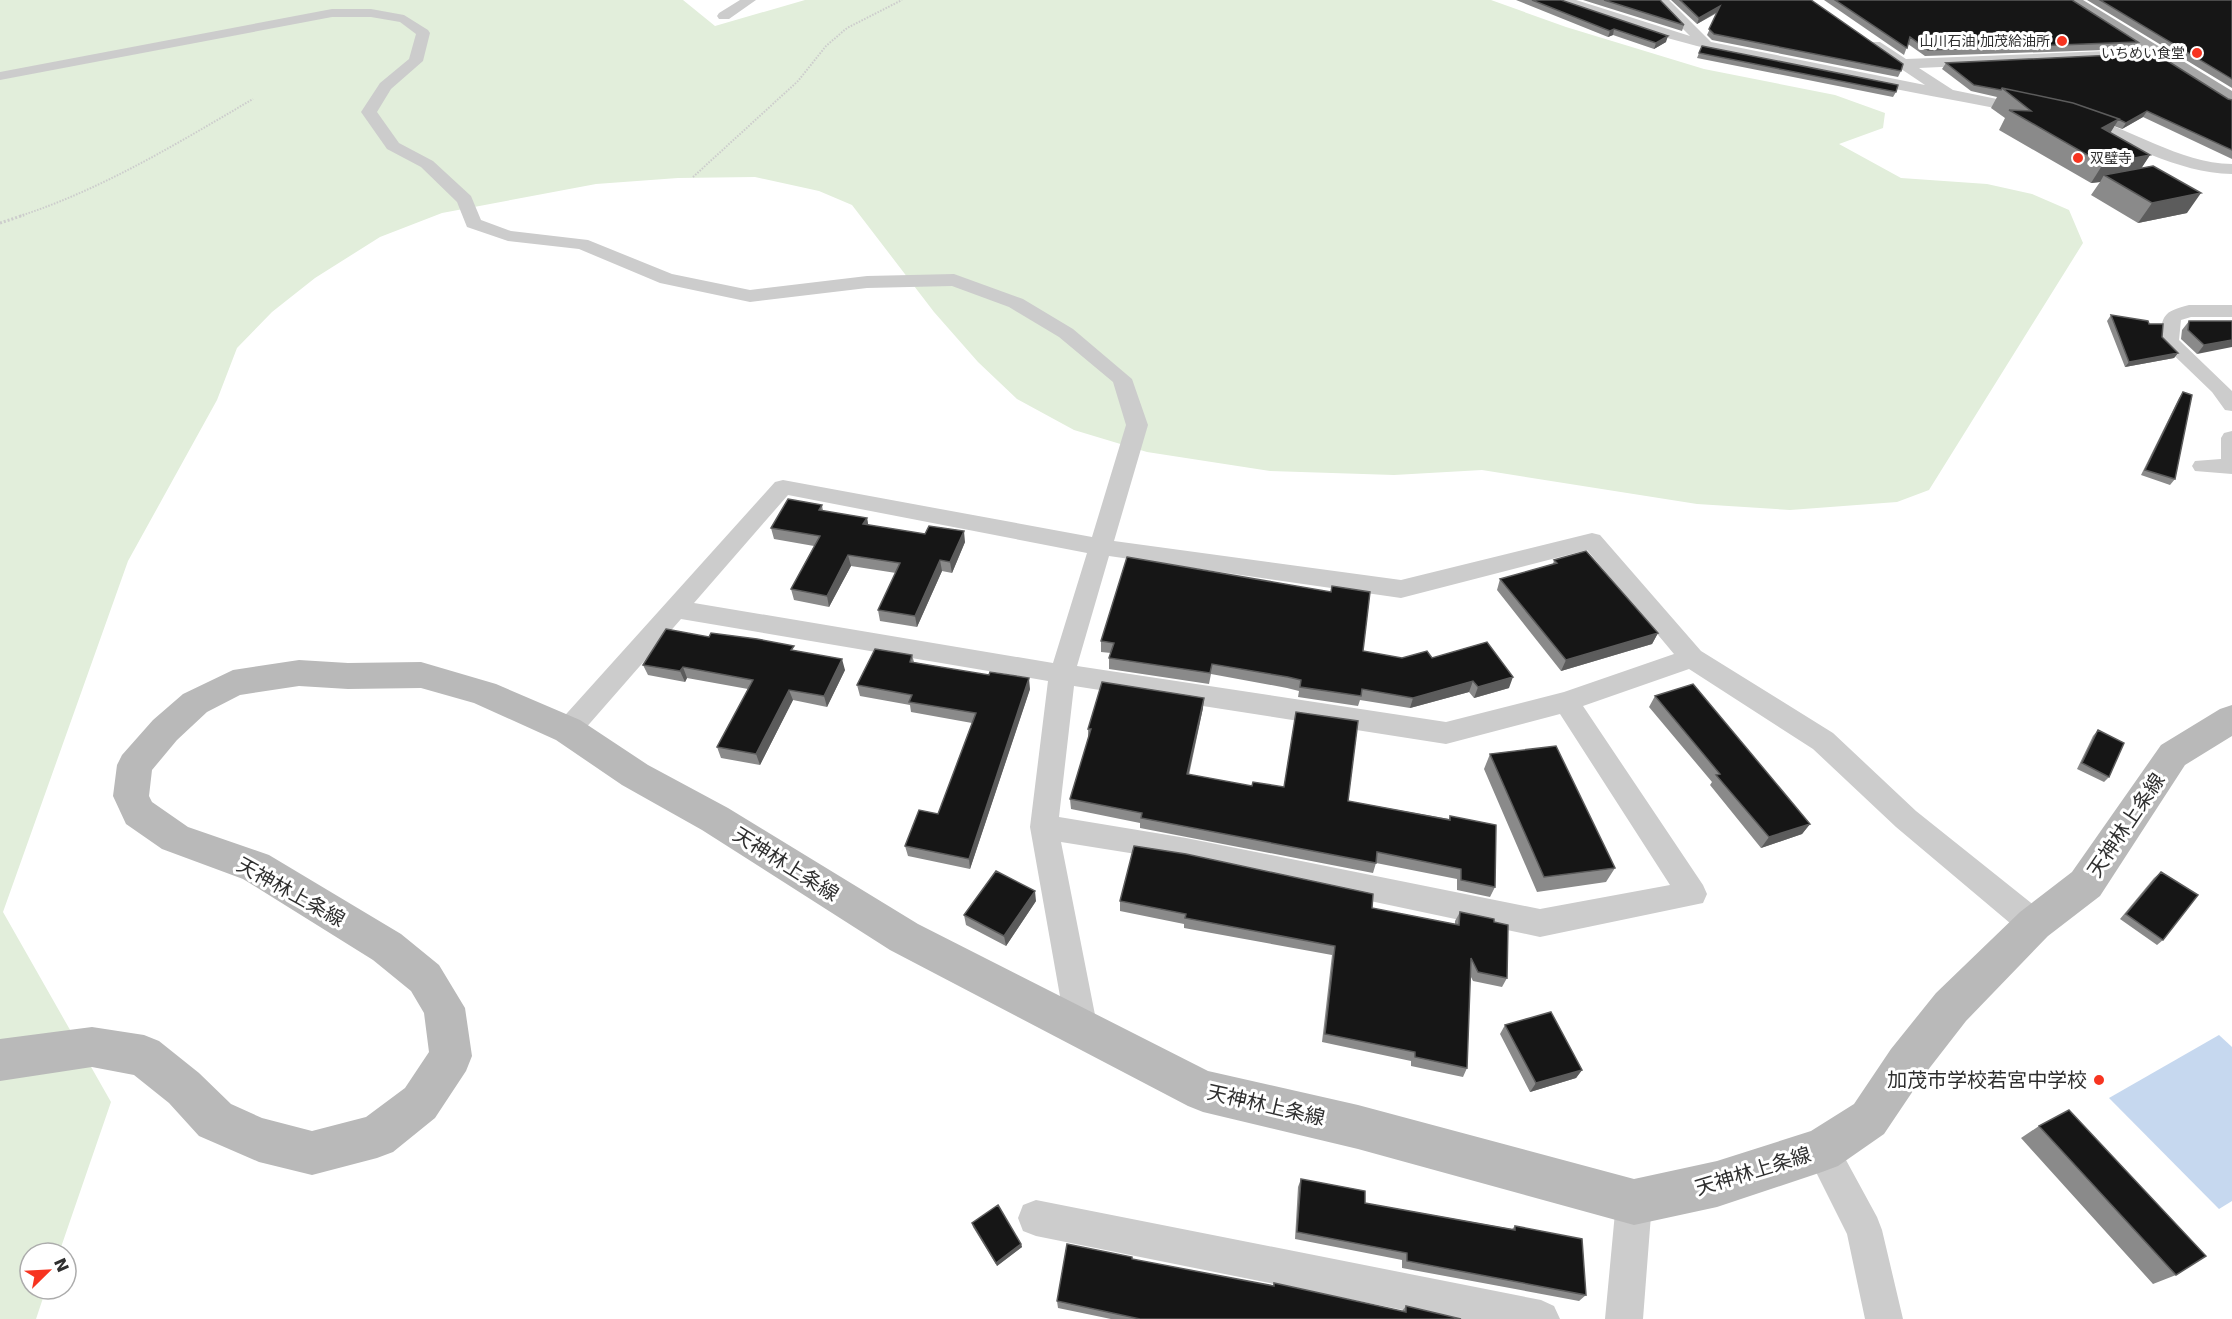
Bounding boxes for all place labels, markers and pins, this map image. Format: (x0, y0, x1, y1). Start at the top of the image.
place label: 山川石油 加茂給油所 (1920, 33, 2050, 49)
marker: 山川石油 加茂給油所 (2055, 34, 2069, 48)
place label: いちめい食堂 (2101, 45, 2185, 61)
marker: いちめい食堂 (2190, 46, 2204, 60)
place label: 双璧寺 (2090, 150, 2132, 166)
marker: 双璧寺 (2071, 151, 2085, 165)
place label: 加茂市学校若宮中学校 (1887, 1068, 2087, 1092)
marker: 加茂市学校若宮中学校 (2092, 1073, 2106, 1087)

